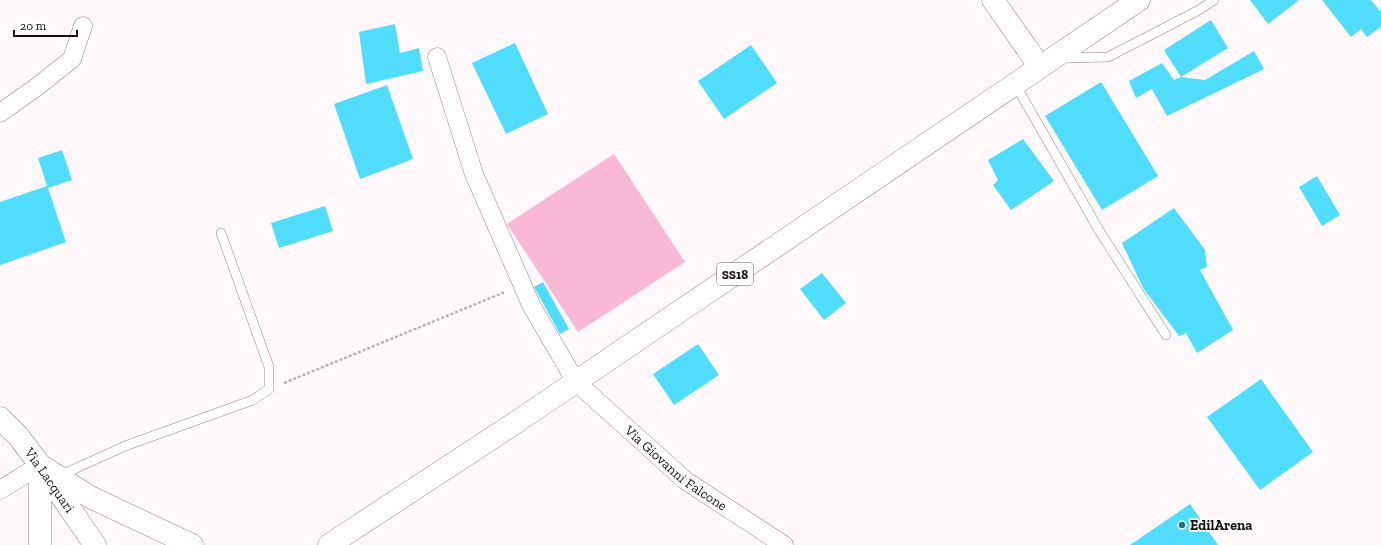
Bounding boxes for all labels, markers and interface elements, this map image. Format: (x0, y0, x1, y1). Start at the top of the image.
scale bar (14, 12, 77, 38)
text: 20 m (20, 19, 47, 33)
road number: SS18 (717, 263, 753, 285)
street label: Via Giovanni Falcone (620, 421, 731, 515)
street label: Via Lacquari (20, 444, 78, 516)
place label: EdilArena (1190, 517, 1252, 534)
marker: EdilArena (1177, 520, 1187, 530)

